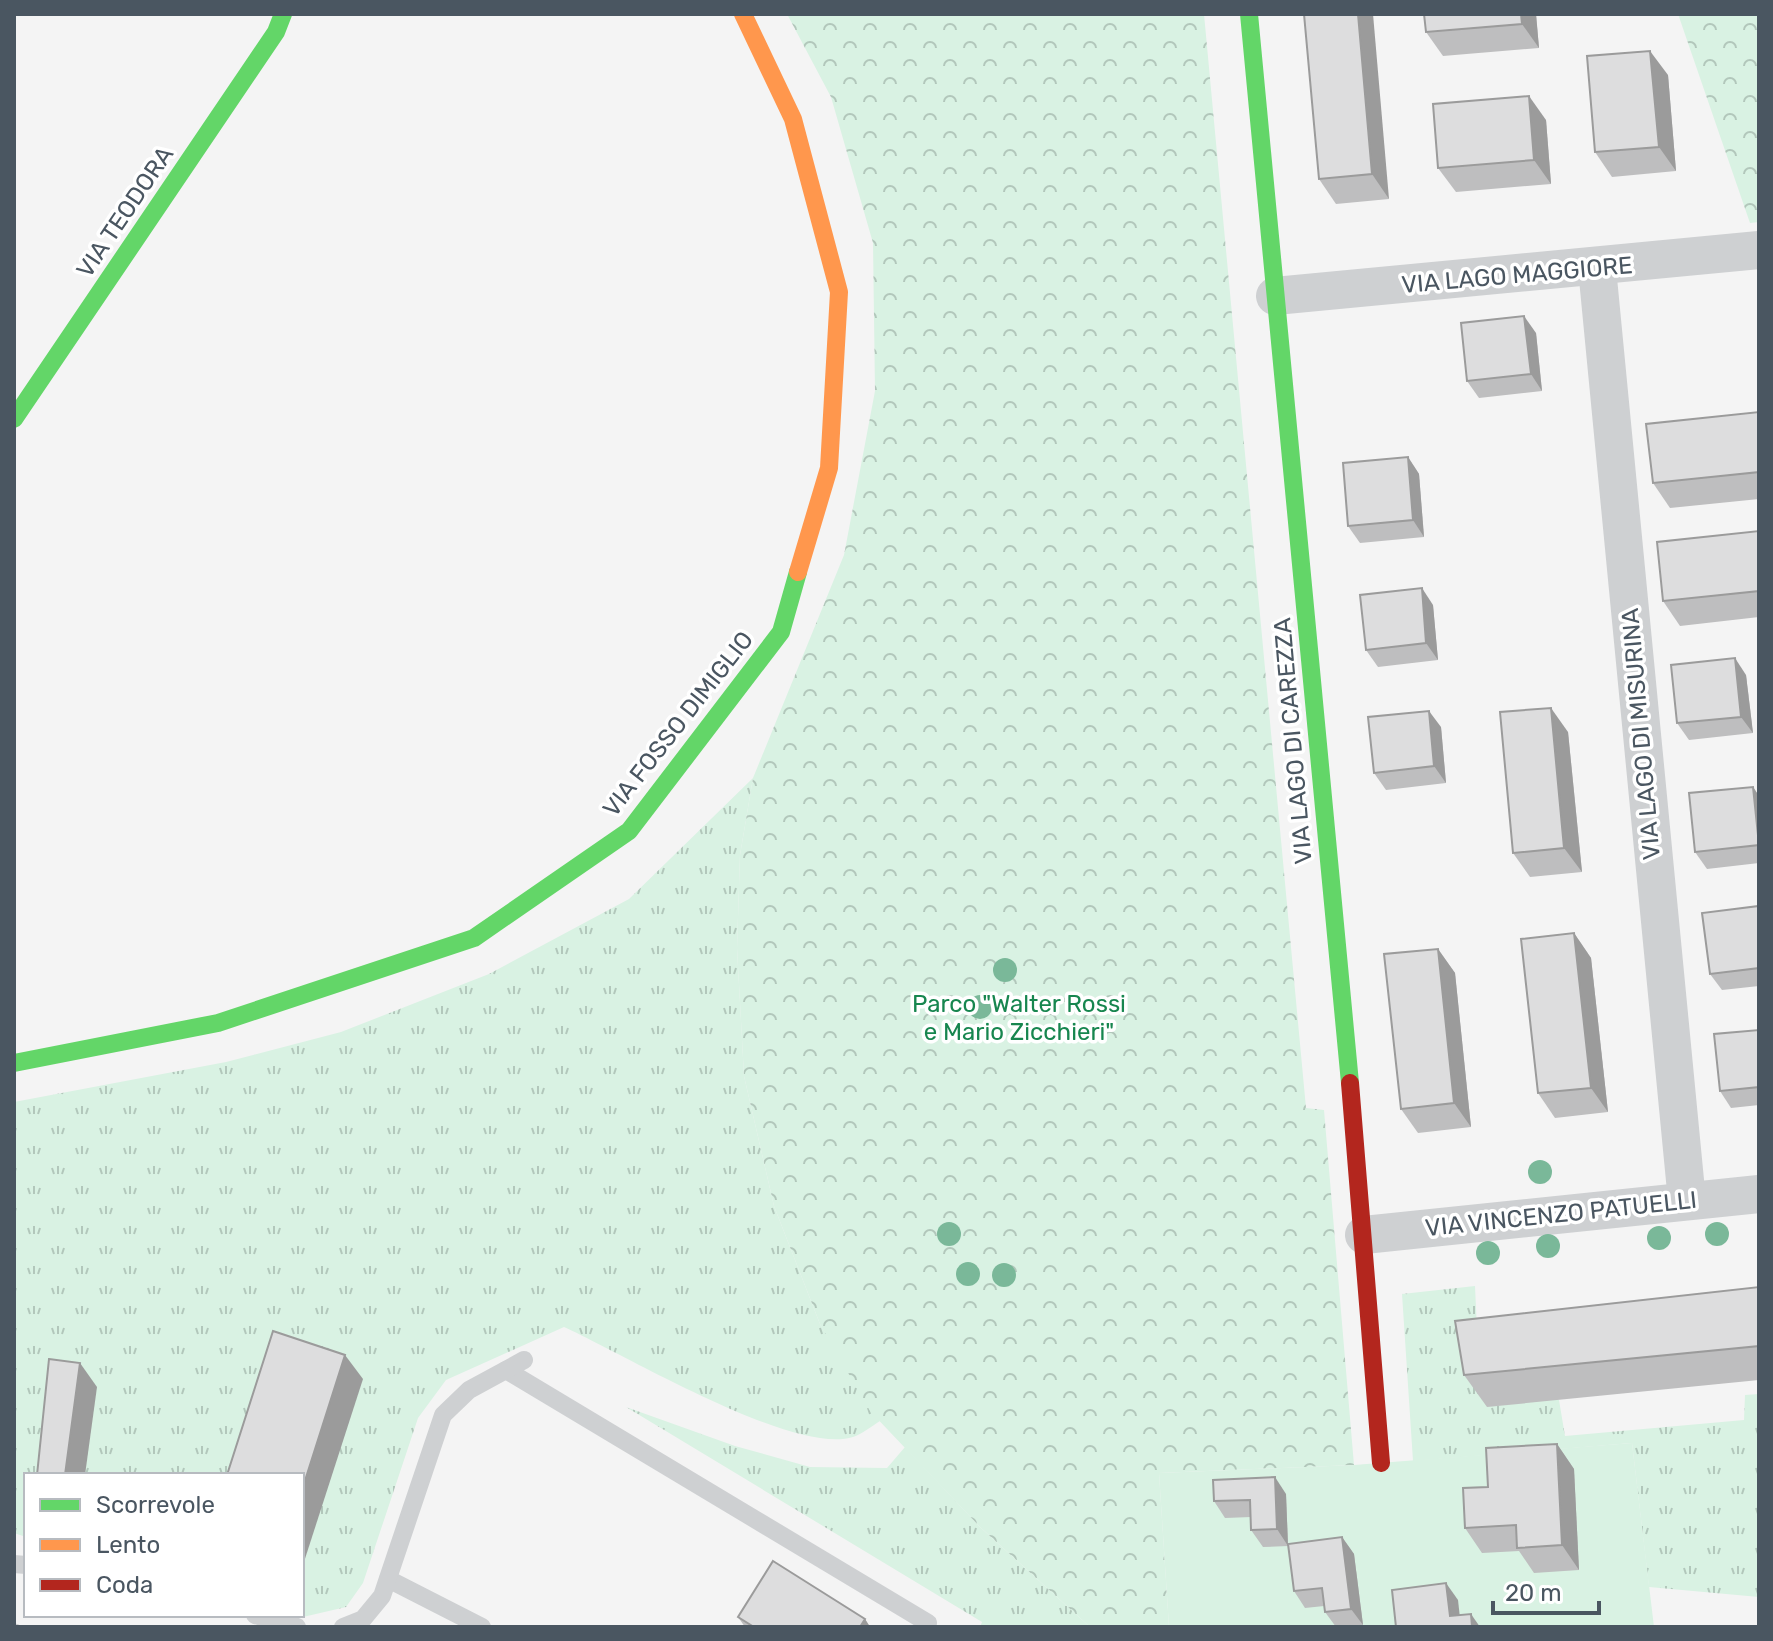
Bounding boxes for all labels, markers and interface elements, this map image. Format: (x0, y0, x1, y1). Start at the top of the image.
street label: VIA TEODORA (71, 141, 179, 283)
street label: VIA LAGO MAGGIORE (1400, 251, 1634, 299)
street label: VIA LAGO DI MISURINA (1616, 607, 1666, 861)
street label: VIA LAGO DI CAREZZA (1268, 617, 1318, 865)
street label: VIA FOSSO DIMIGLIO (597, 626, 759, 822)
park label: Parco "Walter Rossi e Mario Zicchieri" (912, 990, 1126, 1046)
street label: VIA VINCENZO PATUELLI (1424, 1186, 1698, 1242)
legend (24, 1473, 304, 1617)
text: Scorrevole (96, 1491, 215, 1519)
text: Lento (96, 1531, 160, 1559)
scale bar (1493, 1565, 1599, 1615)
text: Coda (96, 1571, 153, 1599)
text: 20 m (1505, 1579, 1562, 1607)

